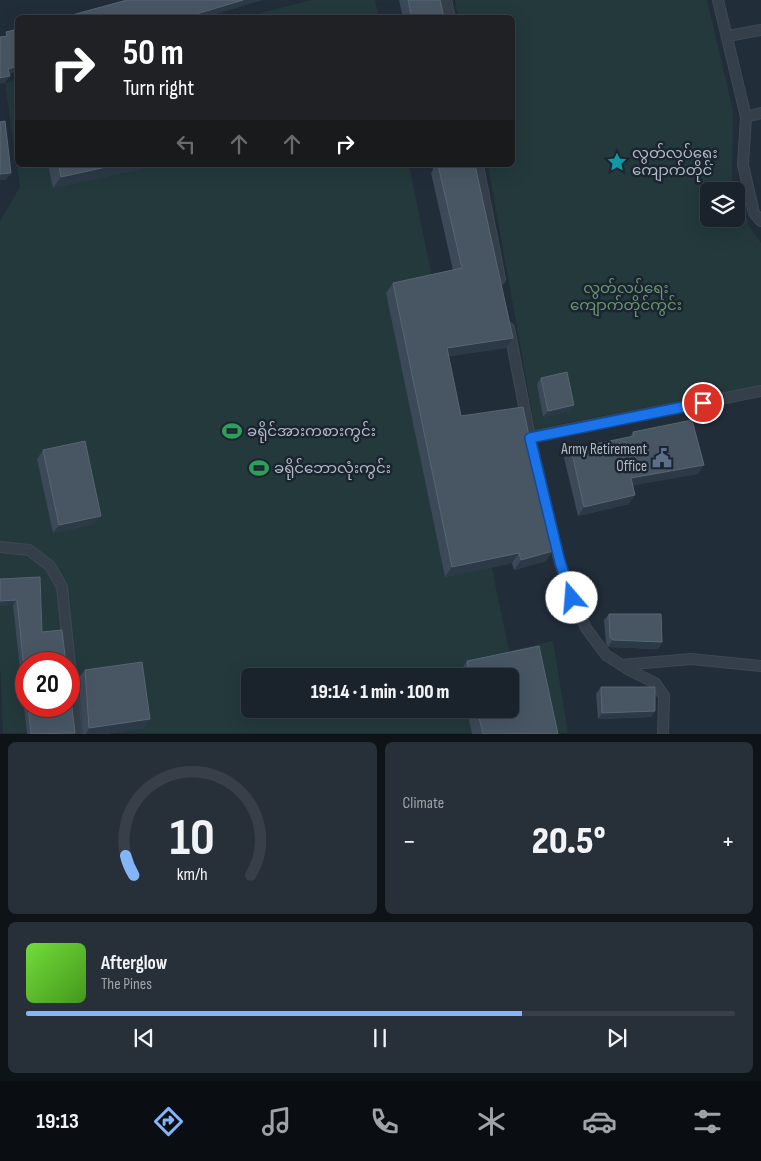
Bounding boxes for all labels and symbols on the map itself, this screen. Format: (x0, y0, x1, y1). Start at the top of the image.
place label: လွတ်လပ်ရေး ကျောက်တိုင် (632, 143, 718, 182)
place icon: လွတ်လပ်ရေး ကျောက်တိုင် (606, 151, 628, 173)
park label: လွတ်လပ်ရေး ကျောက်တိုင်ကွင်း (570, 278, 682, 317)
pin (682, 382, 724, 424)
sports icon: ခရိုင်အားကစားကွင်း (221, 420, 243, 442)
place label: ခရိုင်အားကစားကွင်း (247, 421, 376, 443)
place label: Army Retirement Office (560, 440, 647, 476)
public building icon: Army Retirement Office (651, 447, 673, 469)
sports icon: ခရိုင်ဘောလုံးကွင်း (248, 457, 270, 479)
place label: ခရိုင်ဘောလုံးကွင်း (274, 458, 391, 480)
position arrow (545, 571, 597, 623)
speed limit sign: 20 (15, 652, 80, 717)

